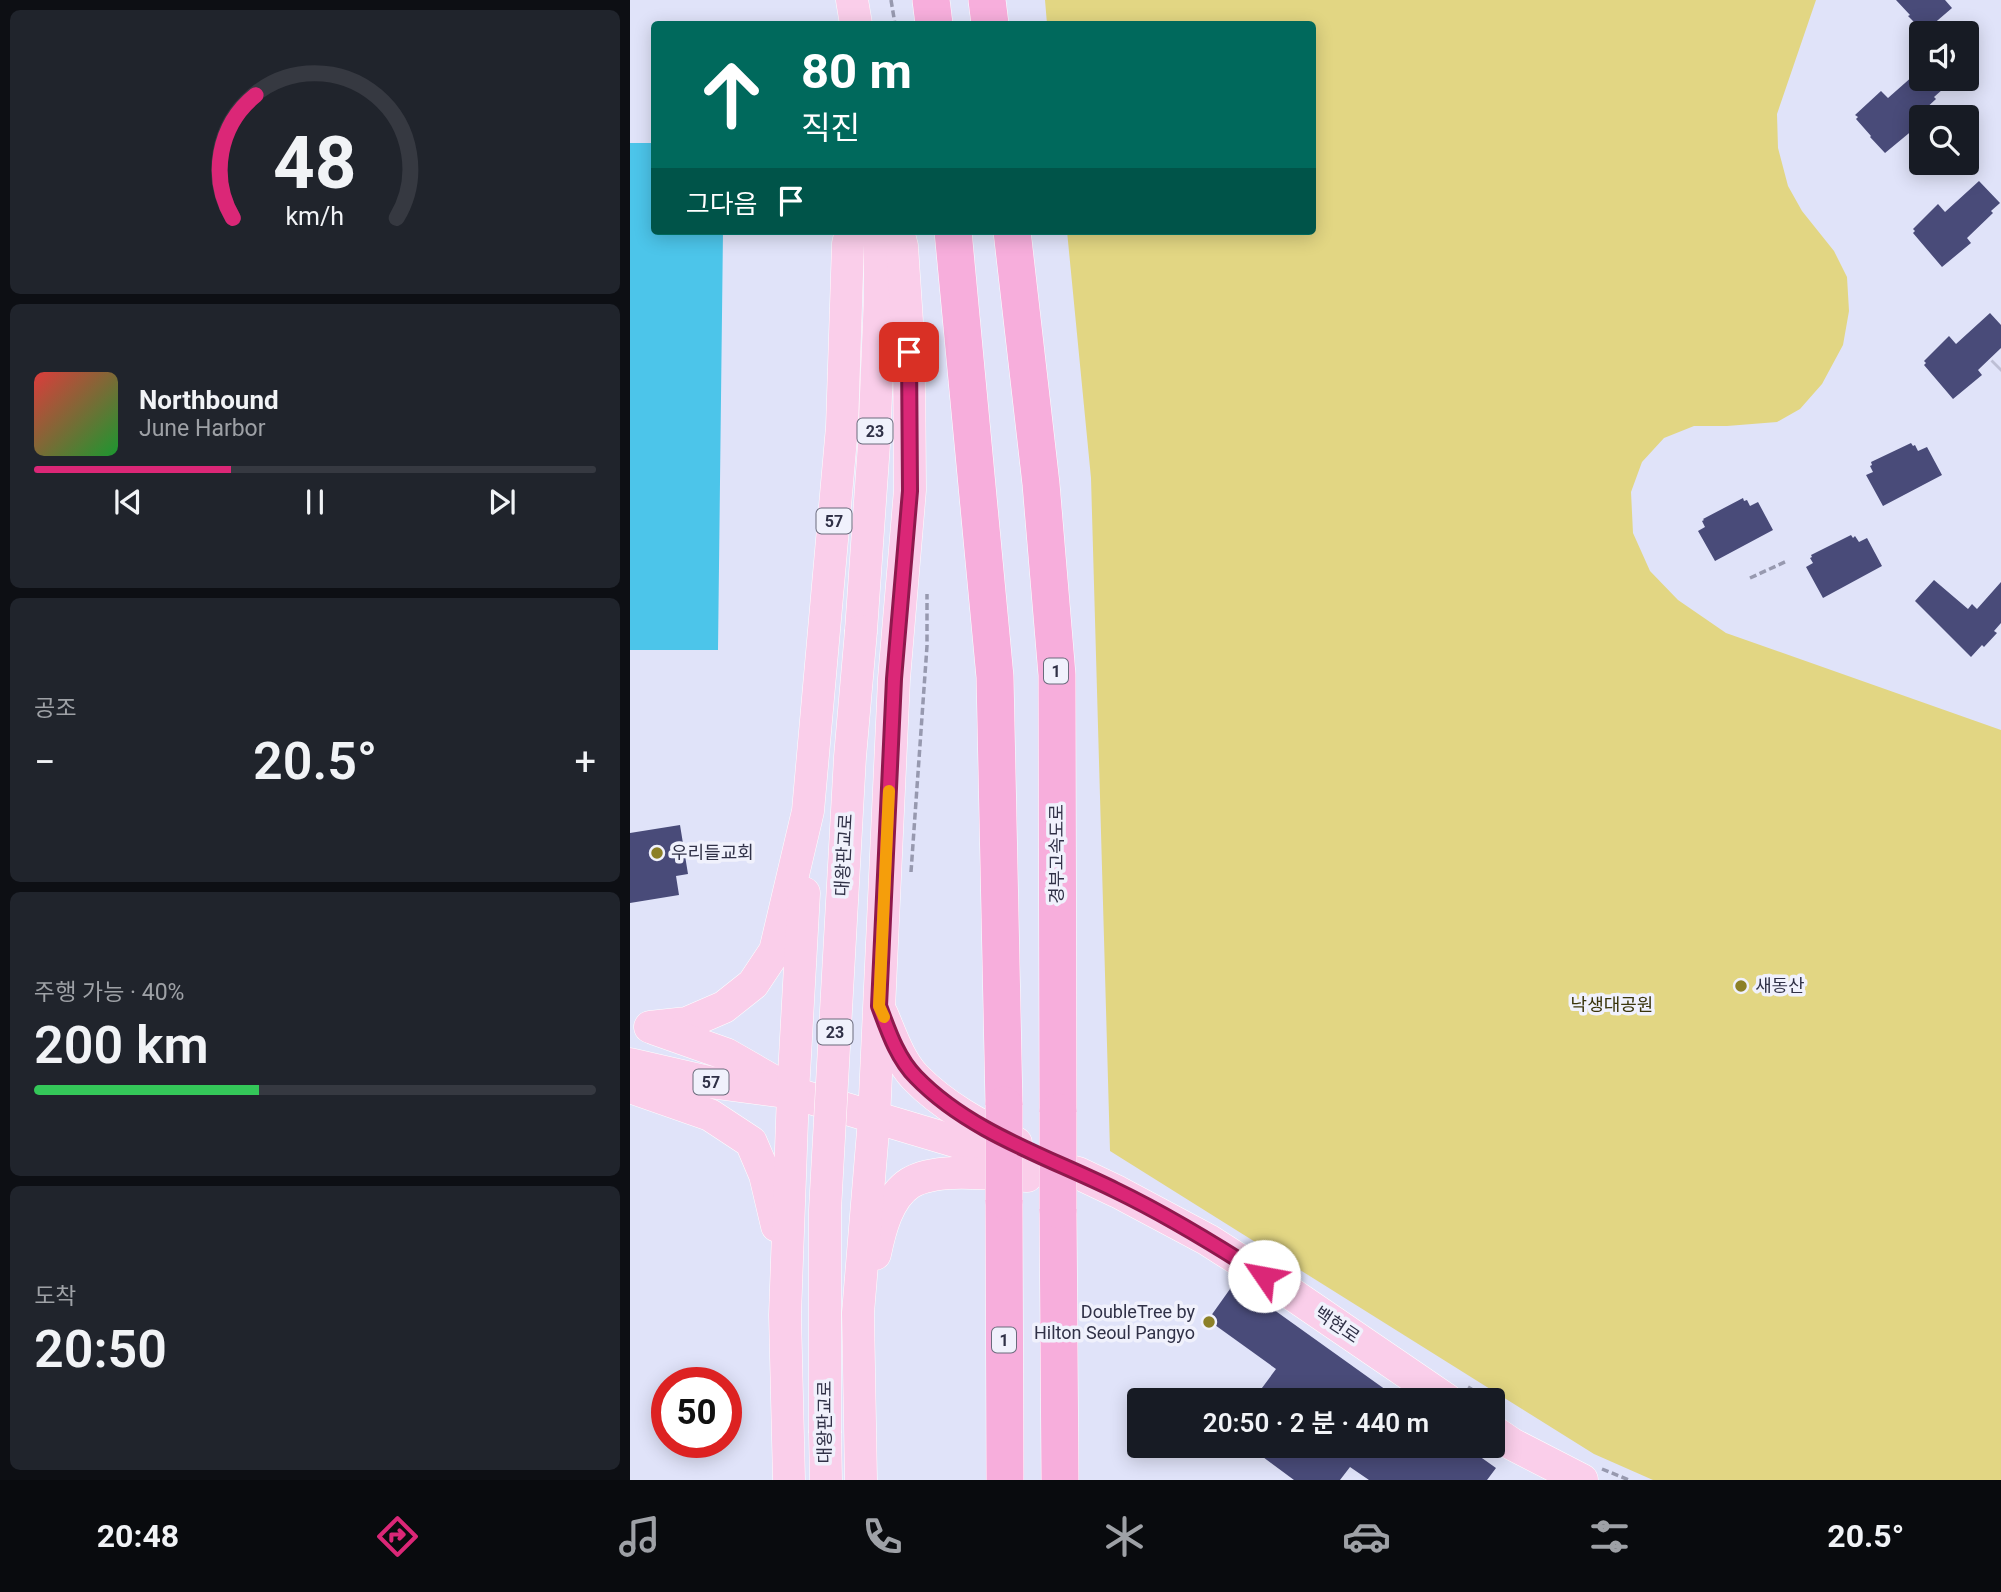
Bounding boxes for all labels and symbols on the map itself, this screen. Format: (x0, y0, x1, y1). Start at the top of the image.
pin (879, 322, 939, 382)
road number: 23 (858, 418, 892, 444)
road number: 57 (816, 508, 852, 534)
road number: 1 (1044, 658, 1068, 684)
street label: 경부고속도로 (1046, 804, 1067, 904)
street label: 대왕판교로 (831, 813, 856, 897)
place label: 우리들교회 (671, 842, 754, 863)
marker: 우리들교회 (649, 845, 665, 861)
place label: 새동산 (1755, 975, 1805, 996)
marker: 새동산 (1733, 978, 1749, 994)
park label: 낙생대공원 (1571, 994, 1653, 1015)
road number: 23 (818, 1020, 852, 1044)
road number: 57 (694, 1070, 728, 1094)
position arrow (1227, 1239, 1301, 1313)
place label: DoubleTree by Hilton Seoul Pangyo (1034, 1301, 1195, 1343)
street label: 백현로 (1311, 1302, 1364, 1347)
marker: DoubleTree by Hilton Seoul Pangyo (1201, 1314, 1217, 1330)
road number: 1 (992, 1328, 1016, 1352)
speed limit sign: 50 (651, 1367, 742, 1458)
street label: 대왕판교로 (814, 1381, 835, 1463)

